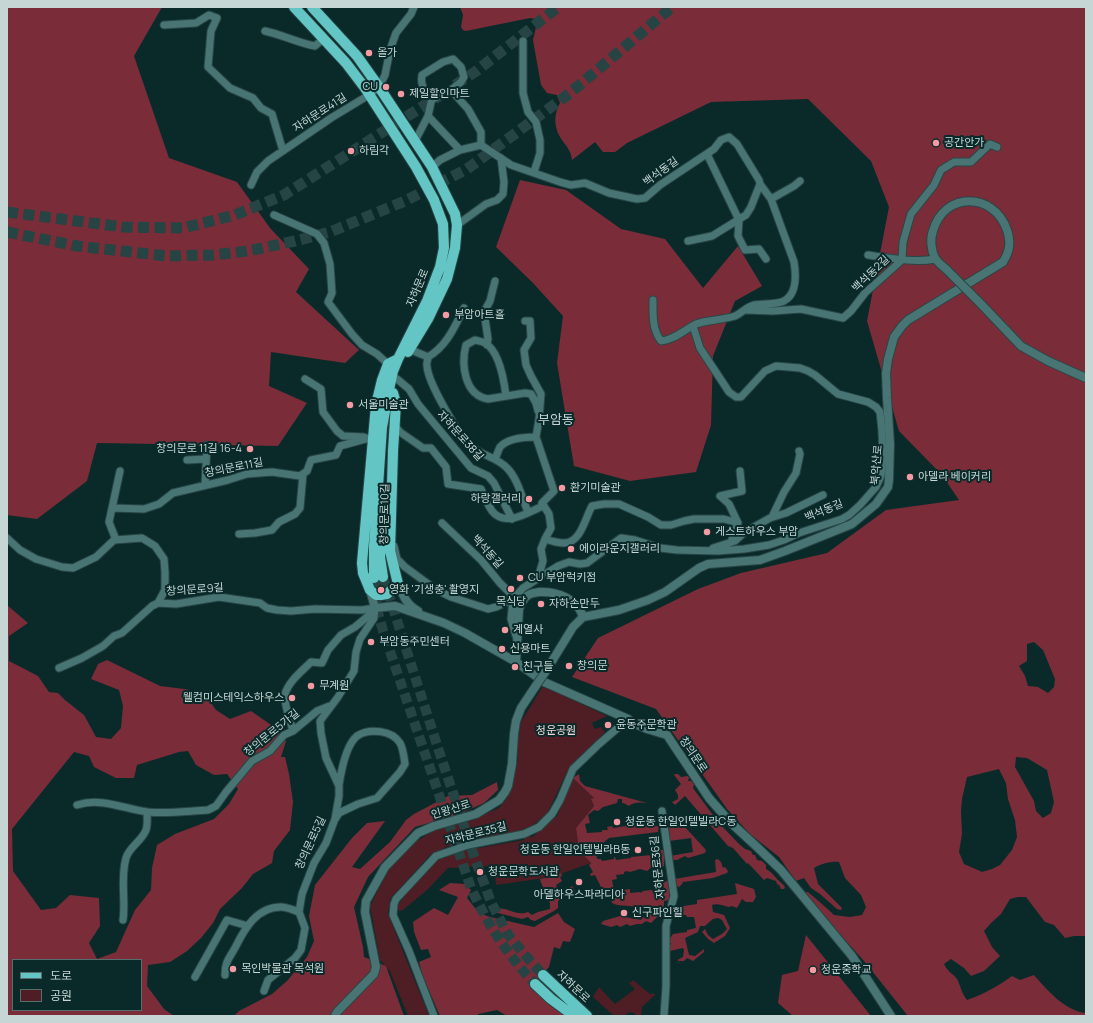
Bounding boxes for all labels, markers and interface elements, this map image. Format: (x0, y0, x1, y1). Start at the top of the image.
place label: 올가 (377, 46, 397, 60)
marker: 올가 (364, 48, 374, 58)
place label: CU (362, 80, 378, 94)
marker: CU (381, 82, 391, 92)
place label: 제일할인마트 (409, 87, 470, 101)
marker: 제일할인마트 (396, 89, 406, 99)
street label: 자하문로41길 (291, 91, 349, 135)
place label: 공간안가 (944, 136, 984, 150)
marker: 공간안가 (931, 138, 941, 148)
place label: 하림각 (359, 144, 389, 158)
marker: 하림각 (346, 146, 356, 156)
street label: 백석동길 (641, 155, 681, 189)
street label: 백석동2길 (850, 253, 892, 295)
street label: 자하문로 (404, 267, 432, 309)
place label: 부암아트홀 (454, 308, 505, 322)
marker: 부암아트홀 (441, 310, 451, 320)
place label: 서울미술관 (358, 398, 409, 412)
marker: 서울미술관 (345, 400, 355, 410)
street label: 자하문로38길 (434, 408, 486, 464)
district label: 부암동 (538, 412, 574, 428)
place label: 창의문로 11길 16-4 (156, 442, 242, 456)
marker: 창의문로 11길 16-4 (245, 444, 255, 454)
street label: 북악산로 (869, 444, 885, 486)
street label: 창의문로11길 (204, 456, 264, 480)
place label: 아델라 베이커리 (918, 470, 991, 484)
marker: 아델라 베이커리 (905, 472, 915, 482)
place label: 환기미술관 (570, 481, 621, 495)
street label: 창의문로10길 (378, 483, 392, 545)
marker: 환기미술관 (557, 483, 567, 493)
place label: 하랑갤러리 (470, 492, 521, 506)
marker: 하랑갤러리 (524, 494, 534, 504)
street label: 백석동길 (803, 497, 845, 525)
place label: 게스트하우스 부암 (715, 525, 798, 539)
marker: 게스트하우스 부암 (702, 527, 712, 537)
street label: 백석동길 (469, 533, 505, 571)
place label: 에이라운지갤러리 (579, 542, 660, 556)
marker: 에이라운지갤러리 (566, 544, 576, 554)
place label: CU 부암럭키점 (528, 571, 596, 585)
marker: CU 부암럭키점 (515, 573, 525, 583)
street label: 창의문로9길 (166, 581, 224, 599)
place label: 영화 '기생충' 촬영지 (389, 583, 479, 597)
marker: 목식당 (506, 584, 516, 594)
marker: 영화 '기생충' 촬영지 (376, 585, 386, 595)
place label: 목식당 (496, 595, 526, 609)
place label: 자하손만두 (549, 597, 600, 611)
marker: 자하손만두 (536, 599, 546, 609)
place label: 계열사 (513, 623, 543, 637)
marker: 계열사 (500, 625, 510, 635)
place label: 부암동주민센터 (379, 635, 450, 649)
marker: 부암동주민센터 (366, 637, 376, 647)
place label: 신용마트 (510, 642, 550, 656)
marker: 신용마트 (497, 644, 507, 654)
place label: 창의문 (577, 659, 607, 673)
place label: 친구들 (523, 660, 553, 674)
marker: 창의문 (564, 661, 574, 671)
marker: 친구들 (510, 662, 520, 672)
place label: 무계원 (319, 679, 349, 693)
marker: 무계원 (306, 681, 316, 691)
place label: 웰컴미스테익스하우스 (183, 691, 284, 705)
marker: 웰컴미스테익스하우스 (287, 693, 297, 703)
street label: 창의문로5가길 (242, 707, 302, 759)
place label: 윤동주문학관 (616, 718, 677, 732)
marker: 윤동주문학관 (603, 720, 613, 730)
park label: 청운공원 (536, 724, 576, 738)
street label: 창의문로 (676, 735, 710, 775)
street label: 인왕산로 (430, 798, 472, 822)
street label: 창의문로5길 (293, 814, 329, 872)
place label: 청운동 한일인텔빌라C동 (625, 815, 736, 829)
marker: 청운동 한일인텔빌라C동 (612, 817, 622, 827)
street label: 자하문로35길 (444, 820, 508, 848)
street label: 자하문로36길 (648, 835, 668, 899)
place label: 청운동 한일인텔빌라B동 (520, 843, 630, 857)
marker: 청운동 한일인텔빌라B동 (633, 845, 643, 855)
place label: 청운문학도서관 (488, 865, 559, 879)
marker: 청운문학도서관 (475, 867, 485, 877)
marker: 아델하우스파라디아 (574, 877, 584, 887)
place label: 아델하우스파라디아 (533, 888, 625, 902)
place label: 신구파인힐 (632, 906, 683, 920)
marker: 신구파인힐 (619, 908, 629, 918)
legend (12, 959, 142, 1011)
place label: 목인박물관 목석원 (241, 962, 324, 976)
place label: 청운중학교 (821, 963, 872, 977)
marker: 목인박물관 목석원 (228, 964, 238, 974)
marker: 청운중학교 (808, 965, 818, 975)
text: 도로 (50, 967, 72, 984)
street label: 자하문로 (554, 968, 592, 1006)
text: 공원 (50, 987, 72, 1004)

